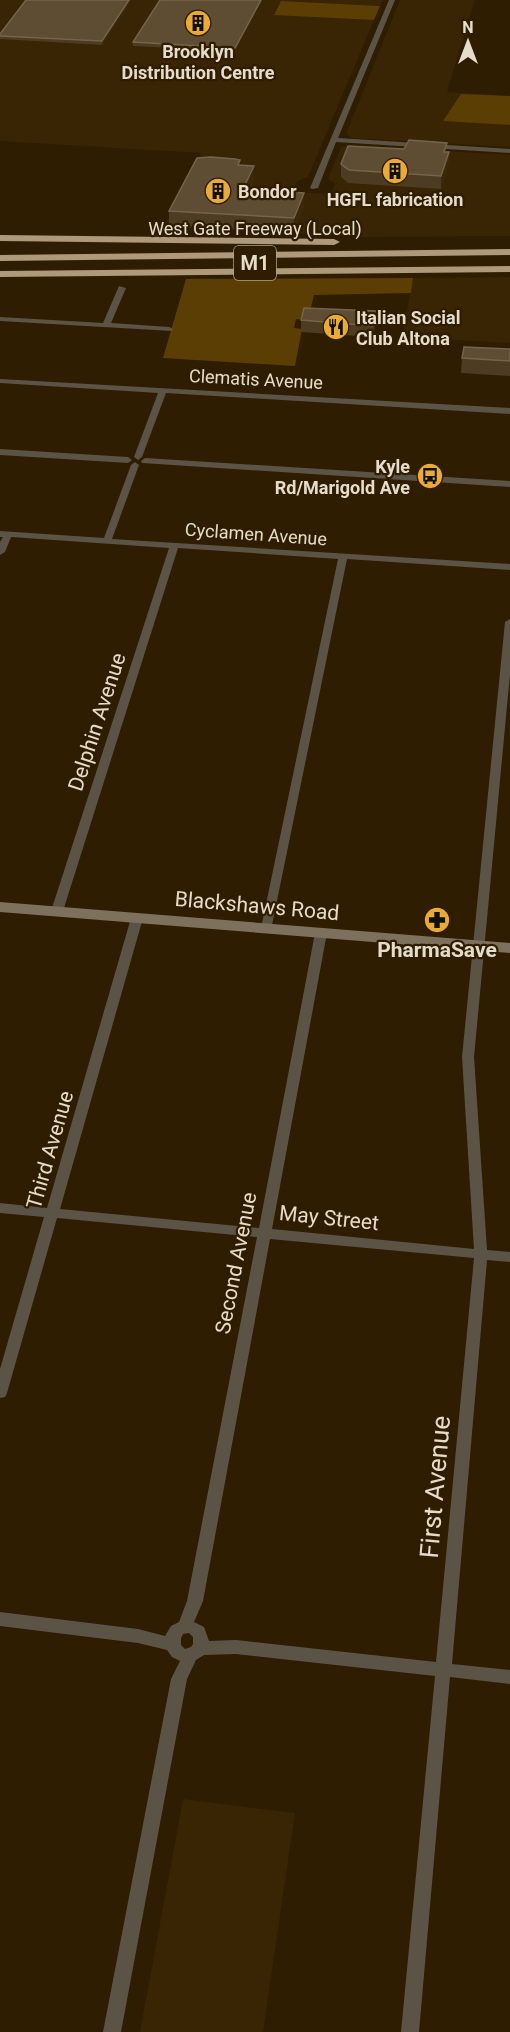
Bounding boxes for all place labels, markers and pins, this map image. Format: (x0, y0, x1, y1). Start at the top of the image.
building icon: Brooklyn Distribution Centre (183, 8, 213, 38)
place label: Brooklyn Distribution Centre (122, 41, 275, 83)
building icon: HGFL fabrication (380, 156, 410, 186)
building icon: Bondor (203, 176, 233, 206)
place label: Bondor (238, 181, 297, 202)
place label: HGFL fabrication (327, 189, 463, 210)
place label: Italian Social Club Altona (356, 307, 461, 349)
restaurant icon: Italian Social Club Altona (321, 312, 351, 342)
place label: Kyle Rd/Marigold Ave (275, 456, 410, 498)
bus stop icon: Kyle Rd/Marigold Ave (415, 461, 445, 491)
pharmacy icon: PharmaSave (422, 905, 452, 935)
place label: PharmaSave (377, 938, 497, 962)

